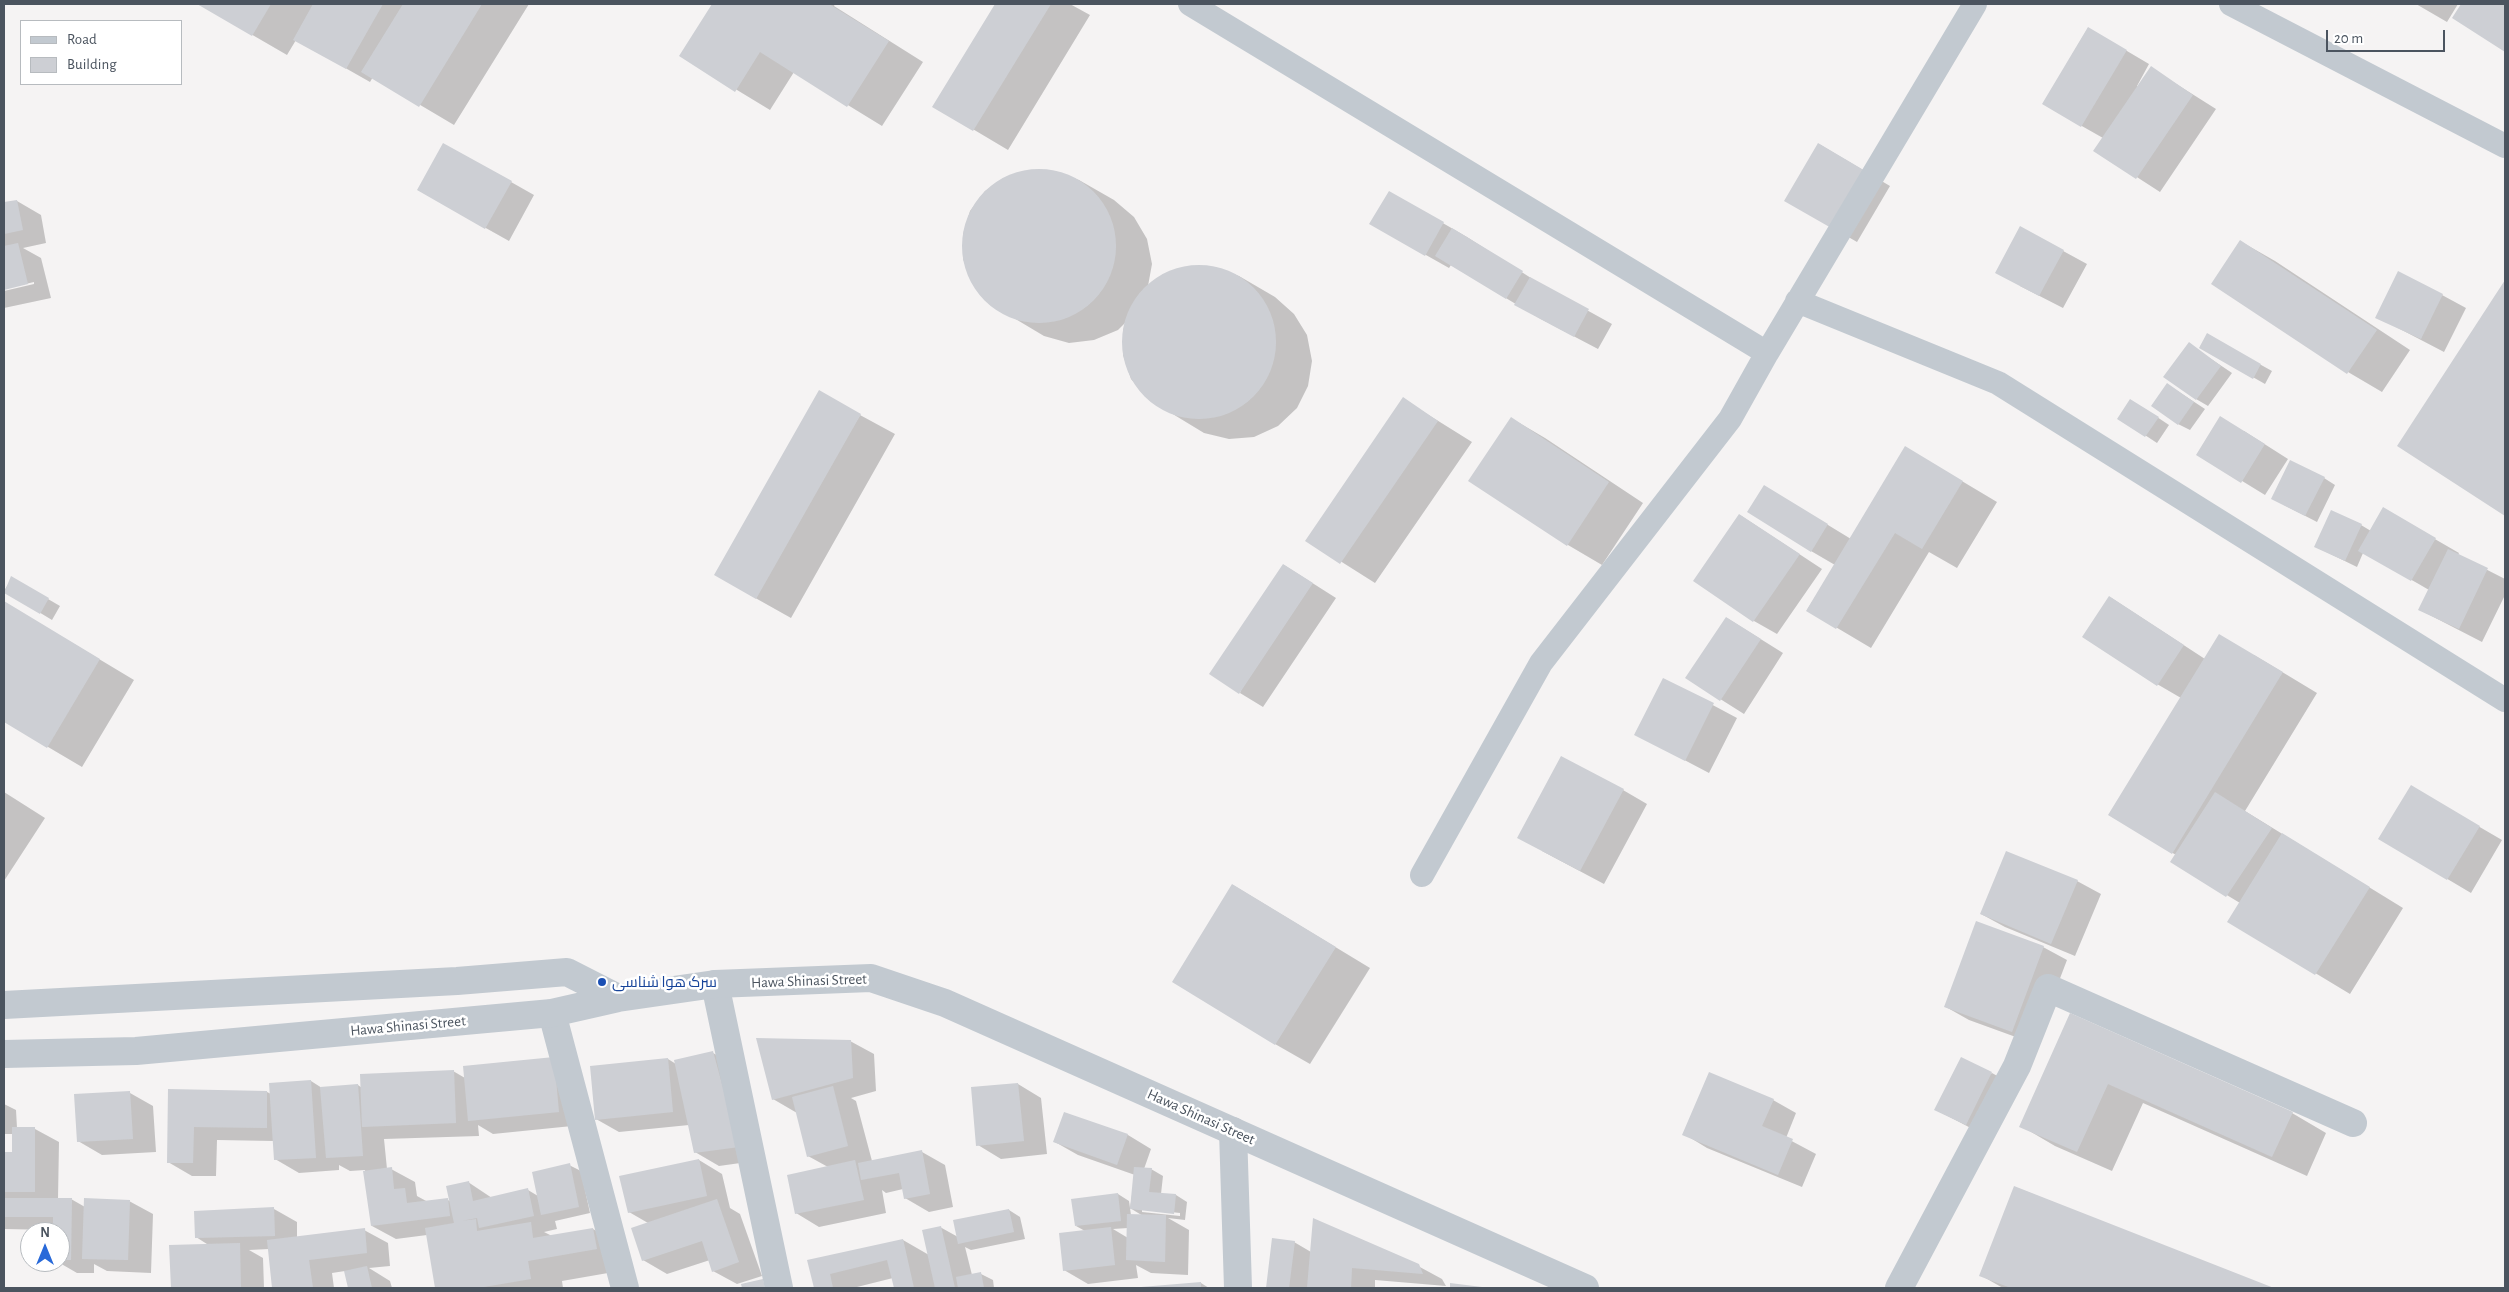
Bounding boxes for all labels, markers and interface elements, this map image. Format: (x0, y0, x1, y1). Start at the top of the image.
legend (20, 20, 182, 85)
scale bar (2329, 20, 2448, 52)
text: 20 m (2334, 31, 2363, 46)
text: Road (67, 32, 97, 47)
text: Building (67, 57, 117, 72)
street label: Hawa Shinasi Street (751, 970, 867, 992)
place label: سرک هوا شناسی (612, 973, 717, 991)
marker: سرک هوا شناسی (596, 976, 608, 988)
street label: Hawa Shinasi Street (349, 1012, 467, 1040)
street label: Hawa Shinasi Street (1144, 1085, 1258, 1149)
north arrow (20, 1222, 70, 1272)
text: N (40, 1226, 50, 1240)

